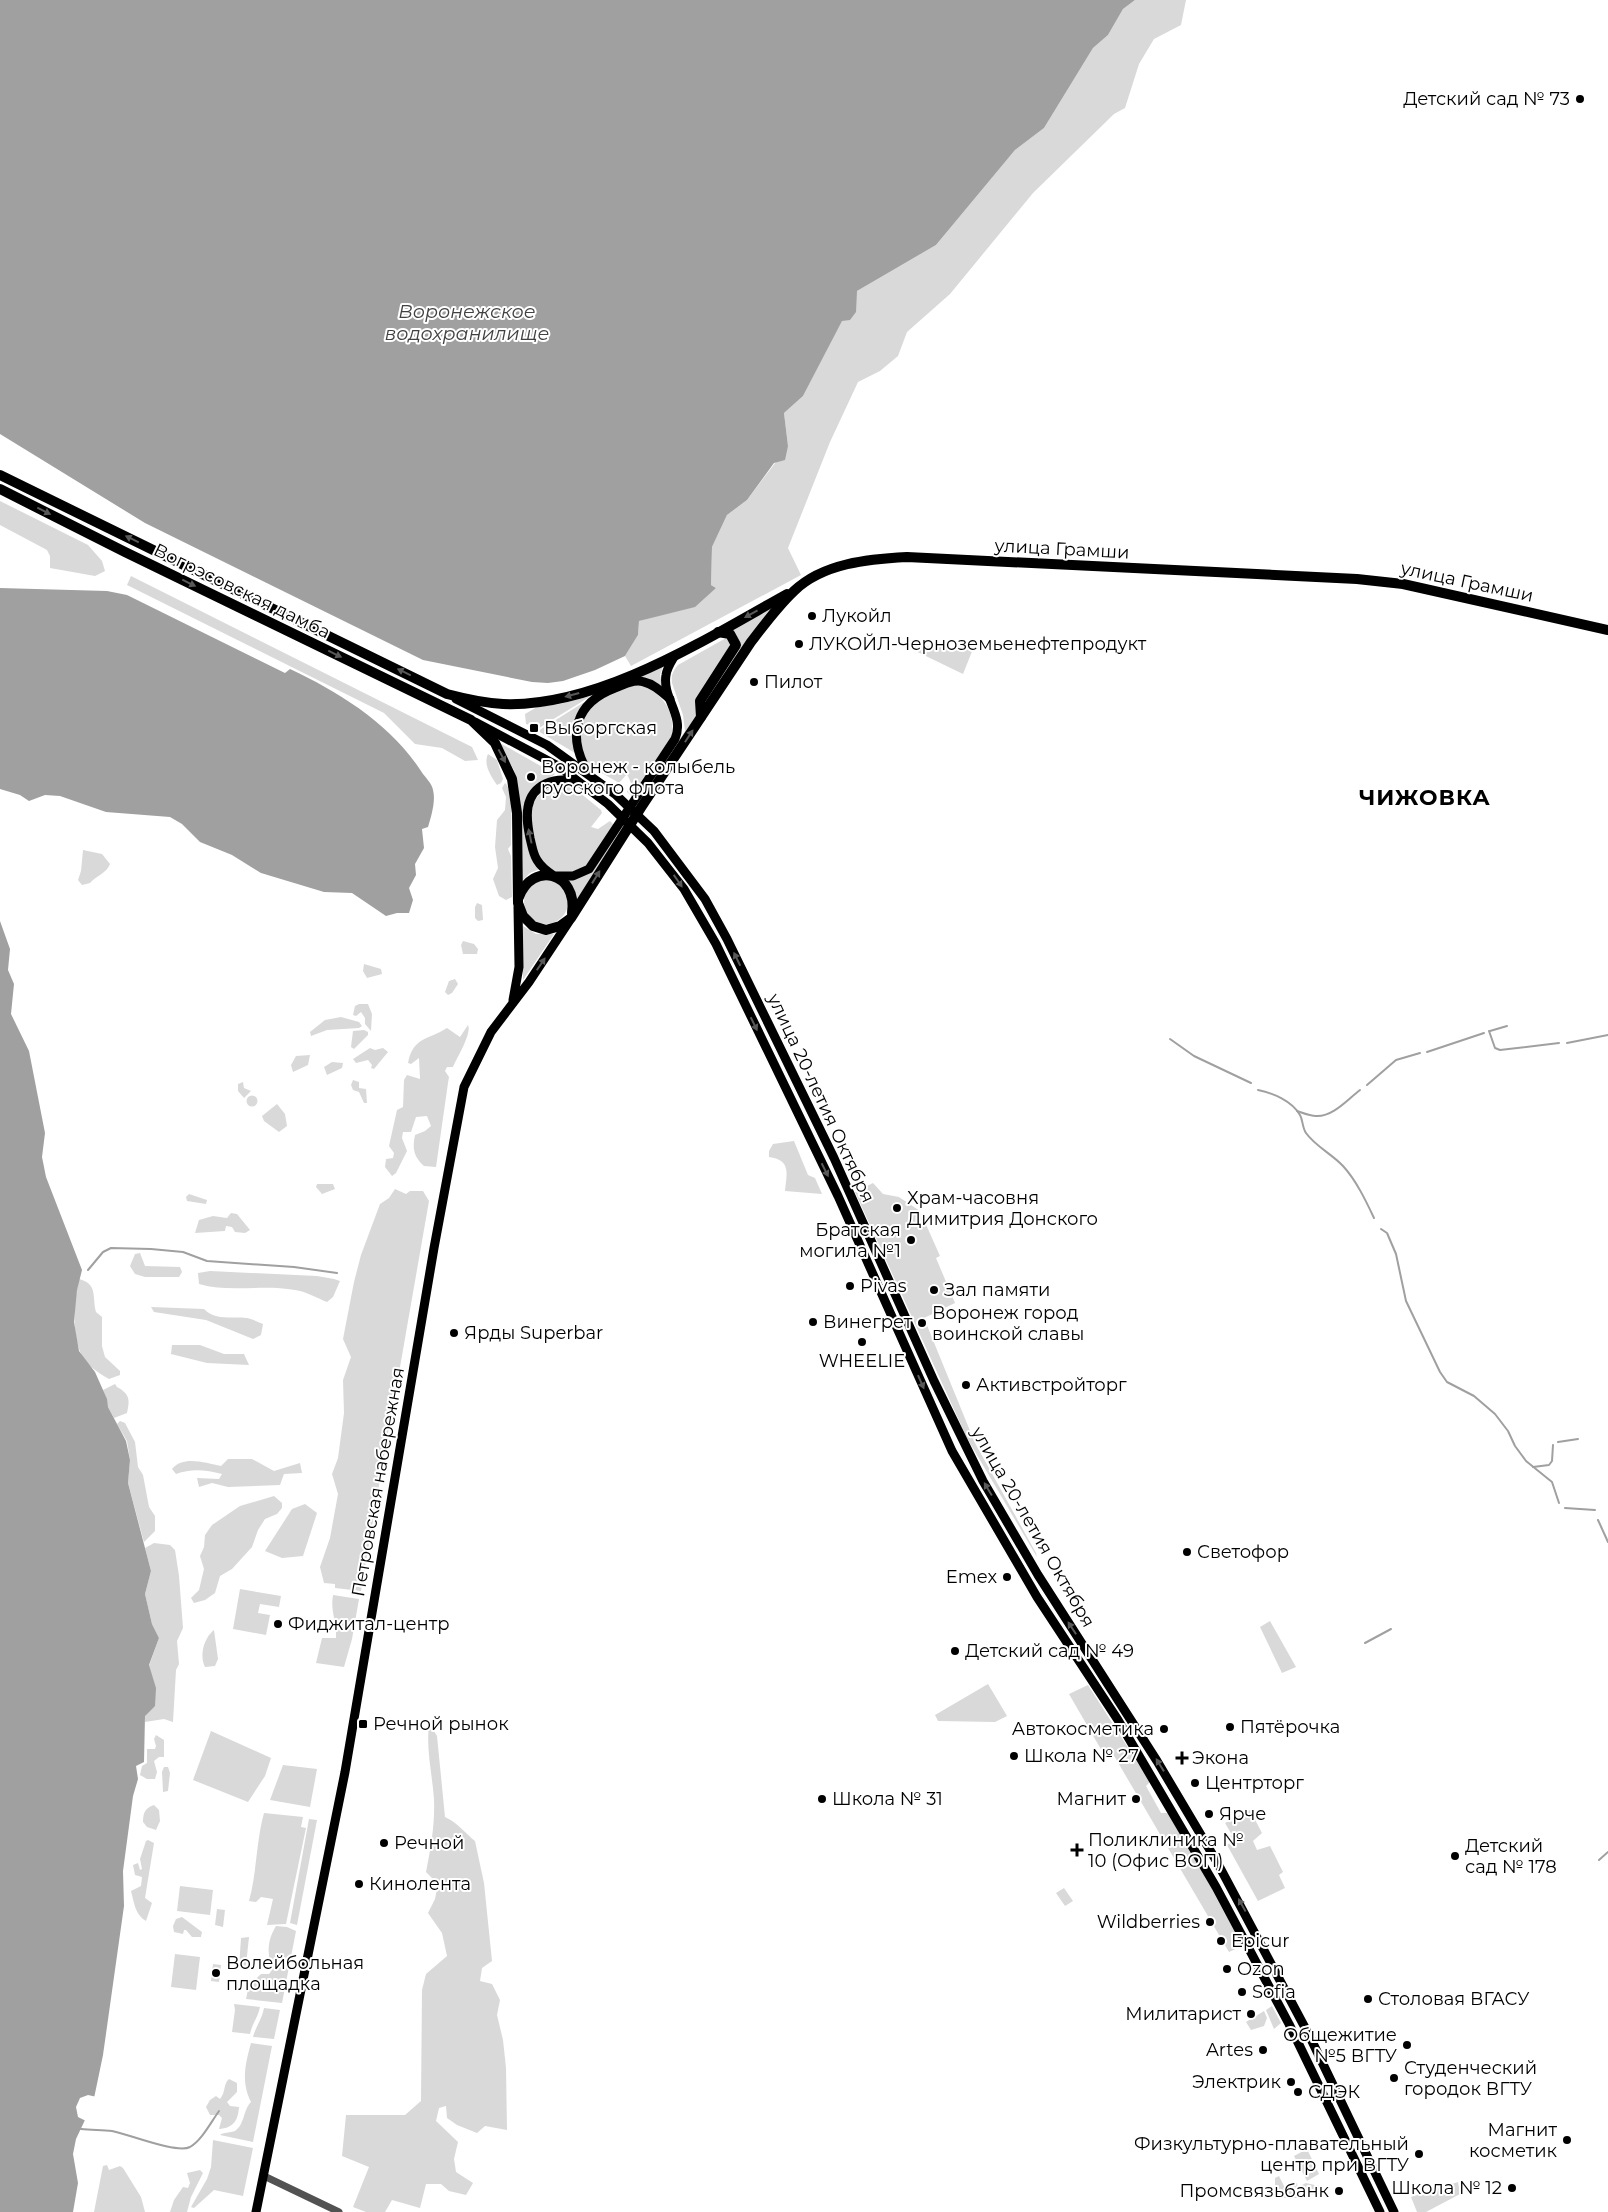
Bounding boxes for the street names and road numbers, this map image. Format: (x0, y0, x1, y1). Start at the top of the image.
street label: улица Грамши (993, 534, 1130, 564)
street label: Вогрэсовская дамба (150, 539, 334, 643)
street label: улица Грамши (1398, 557, 1535, 607)
street label: улица 20-летия Октября (762, 989, 879, 1206)
street label: Петровская набережная (347, 1366, 409, 1598)
street label: улица 20-летия Октября (966, 1422, 1100, 1631)

